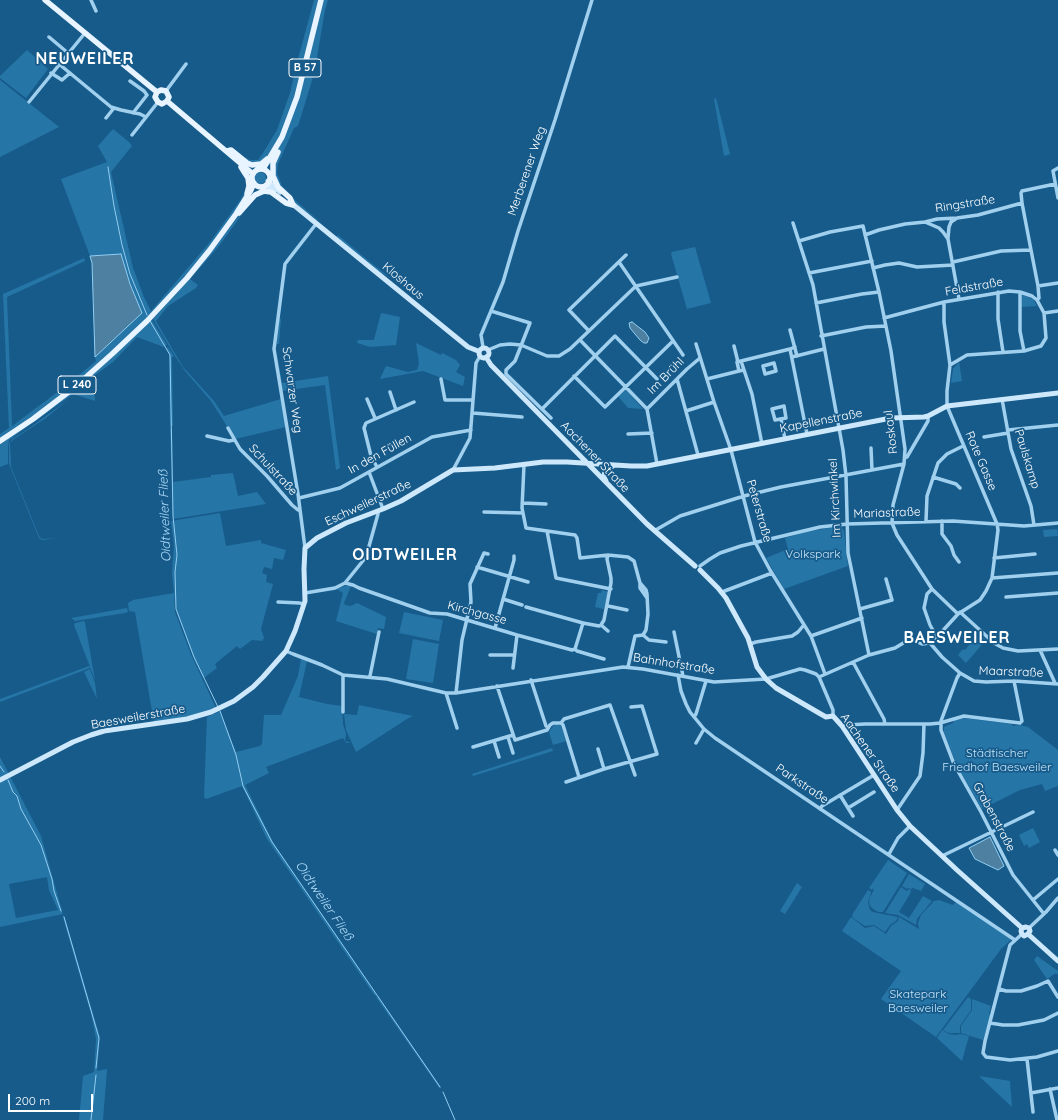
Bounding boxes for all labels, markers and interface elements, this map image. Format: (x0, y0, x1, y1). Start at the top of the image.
district label: NEUWEILER (36, 49, 134, 69)
road number: B 57 (289, 59, 321, 77)
street label: Merberener Weg (505, 124, 549, 218)
street label: Ringstraße (934, 192, 996, 216)
street label: Kloshaus (379, 259, 427, 303)
street label: Feldstraße (944, 275, 1004, 299)
street label: Schwarzer Weg (279, 346, 305, 434)
street label: Im Brühl (645, 355, 687, 397)
road number: L 240 (58, 376, 96, 394)
street label: Kapellenstraße (778, 406, 864, 436)
street label: Roskaul (881, 409, 901, 455)
street label: Aachener Straße (557, 418, 633, 496)
street label: Paulskamp (1011, 428, 1043, 490)
street label: Rote Gasse (962, 429, 1000, 493)
street label: In den Füllen (346, 431, 414, 477)
street label: Schulstraße (246, 441, 300, 499)
street label: Im Kirchwinkel (826, 458, 844, 538)
water label: Oidtweiler Fließ (156, 469, 174, 563)
street label: Eschweilerstraße (323, 477, 413, 529)
street label: Peterstraße (743, 478, 775, 544)
street label: Mariastraße (853, 505, 921, 521)
district label: OIDTWEILER (352, 545, 458, 565)
park label: Volkspark (785, 547, 841, 561)
street label: Kirchgasse (446, 598, 508, 628)
district label: BAESWEILER (903, 628, 1011, 648)
street label: Bahnhofstraße (632, 650, 716, 678)
street label: Maarstraße (978, 664, 1044, 680)
street label: Baesweilerstraße (90, 702, 186, 732)
street label: Aachener Straße (837, 711, 903, 795)
park label: Städtischer Friedhof Baesweiler (942, 746, 1052, 774)
street label: Parkstraße (773, 761, 831, 807)
street label: Grabenstraße (970, 780, 1018, 854)
water label: Oidtweiler Fließ (292, 858, 356, 944)
park label: Skatepark Baesweiler (888, 987, 948, 1015)
scale bar (10, 1086, 95, 1112)
text: 200 m (15, 1093, 50, 1108)

